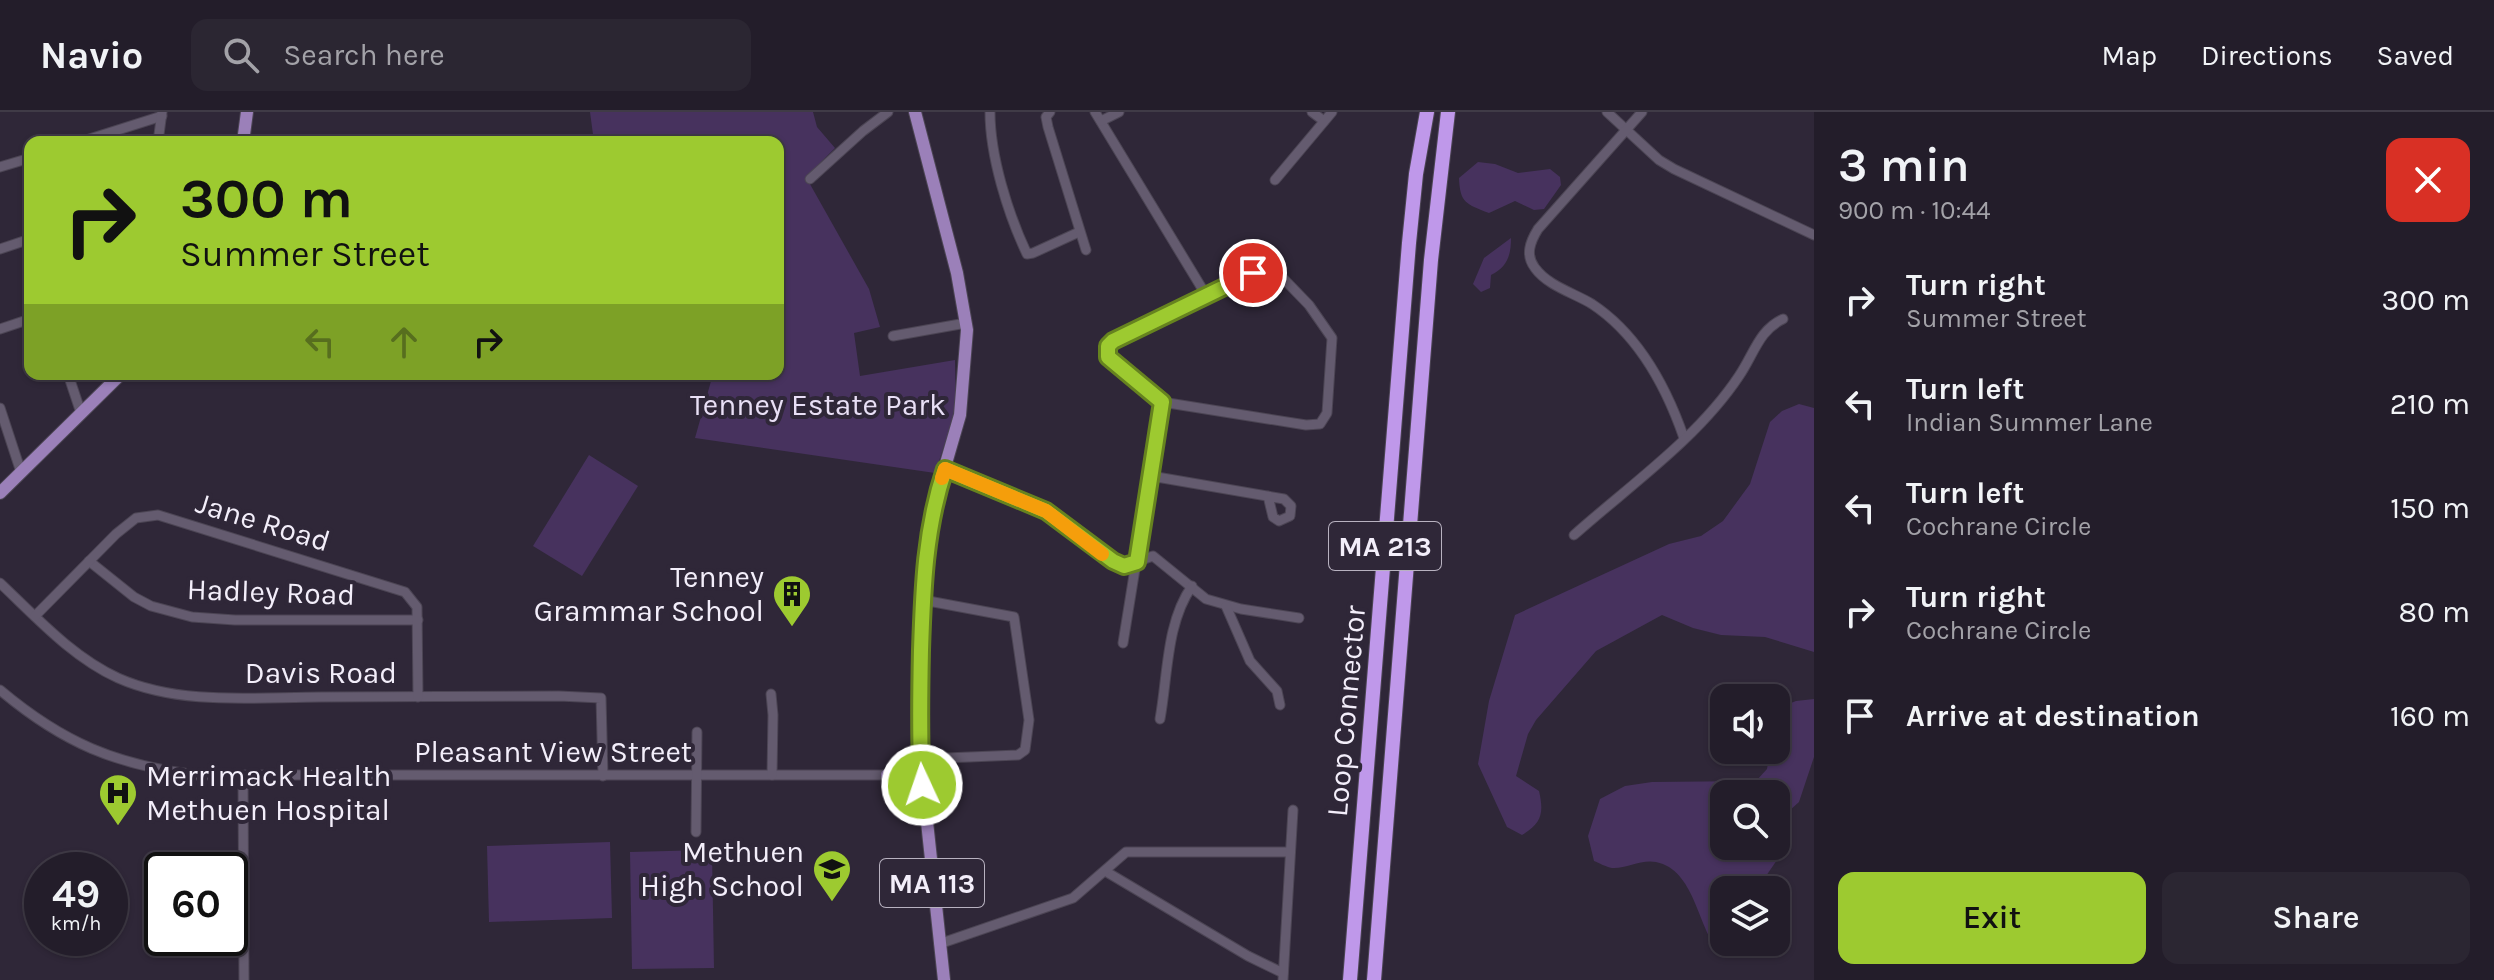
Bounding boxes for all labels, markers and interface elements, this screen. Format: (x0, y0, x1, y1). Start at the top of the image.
search box (191, 19, 751, 91)
text: Navio (40, 33, 143, 78)
icon: search (219, 33, 263, 77)
text: Search here (283, 37, 445, 73)
text: Map (2102, 39, 2157, 72)
text: Directions (2201, 39, 2333, 72)
text: Saved (2377, 39, 2454, 72)
text: 3 min (1838, 137, 1970, 193)
button: close (2386, 138, 2470, 222)
text: 300 m (180, 166, 353, 231)
icon: right (48, 168, 152, 272)
text: 900 m · 10:44 (1838, 195, 1991, 226)
text: Summer Street (180, 233, 430, 275)
pin (1219, 239, 1287, 307)
icon: arrive (1231, 251, 1275, 295)
text: Turn right (1906, 267, 2046, 303)
icon: right (1838, 278, 1882, 322)
text: 300 m (2381, 282, 2470, 318)
text: Summer Street (1906, 303, 2086, 334)
icon: left (298, 320, 342, 364)
icon: ahead (382, 320, 426, 364)
icon: right (466, 320, 510, 364)
text: Turn left (1906, 371, 2024, 407)
icon: left (1838, 382, 1882, 426)
text: 210 m (2390, 386, 2470, 422)
park label: Tenney Estate Park (690, 387, 946, 423)
text: Indian Summer Lane (1906, 407, 2153, 438)
text: Turn left (1906, 475, 2024, 511)
street label: Jane Road (192, 485, 334, 559)
icon: left (1838, 486, 1882, 530)
text: 150 m (2390, 490, 2470, 526)
text: Cochrane Circle (1906, 511, 2091, 542)
road number: MA 213 (1329, 522, 1441, 570)
place label: Tenney Grammar School (534, 559, 764, 629)
street label: Hadley Road (186, 571, 356, 613)
building icon: Tenney Grammar School (771, 573, 813, 628)
text: Turn right (1906, 579, 2046, 615)
icon: right (1838, 590, 1882, 634)
text: 80 m (2399, 594, 2470, 630)
street label: Loop Connector (1319, 604, 1373, 818)
text: Cochrane Circle (1906, 615, 2091, 646)
street label: Davis Road (245, 655, 397, 691)
map controls (1710, 684, 1790, 956)
button: sound (1710, 684, 1790, 764)
icon: arrive (1838, 694, 1882, 738)
text: Arrive at destination (1906, 698, 2200, 734)
text: 160 m (2390, 698, 2470, 734)
street label: Pleasant View Street (414, 734, 692, 770)
position arrow (880, 743, 964, 827)
place label: Merrimack Health Methuen Hospital (146, 758, 391, 828)
hospital icon: Merrimack Health Methuen Hospital (97, 772, 139, 827)
button: search (1710, 780, 1790, 860)
place label: Methuen High School (640, 834, 804, 904)
school or university icon: Methuen High School (811, 848, 853, 903)
speed limit sign: 60 (144, 852, 248, 956)
road number: MA 113 (880, 859, 984, 907)
text: 49 (52, 870, 100, 917)
button: Exit (1838, 872, 2146, 964)
button: Share (2162, 872, 2470, 964)
button: layers (1710, 876, 1790, 956)
text: km/h (51, 912, 101, 935)

